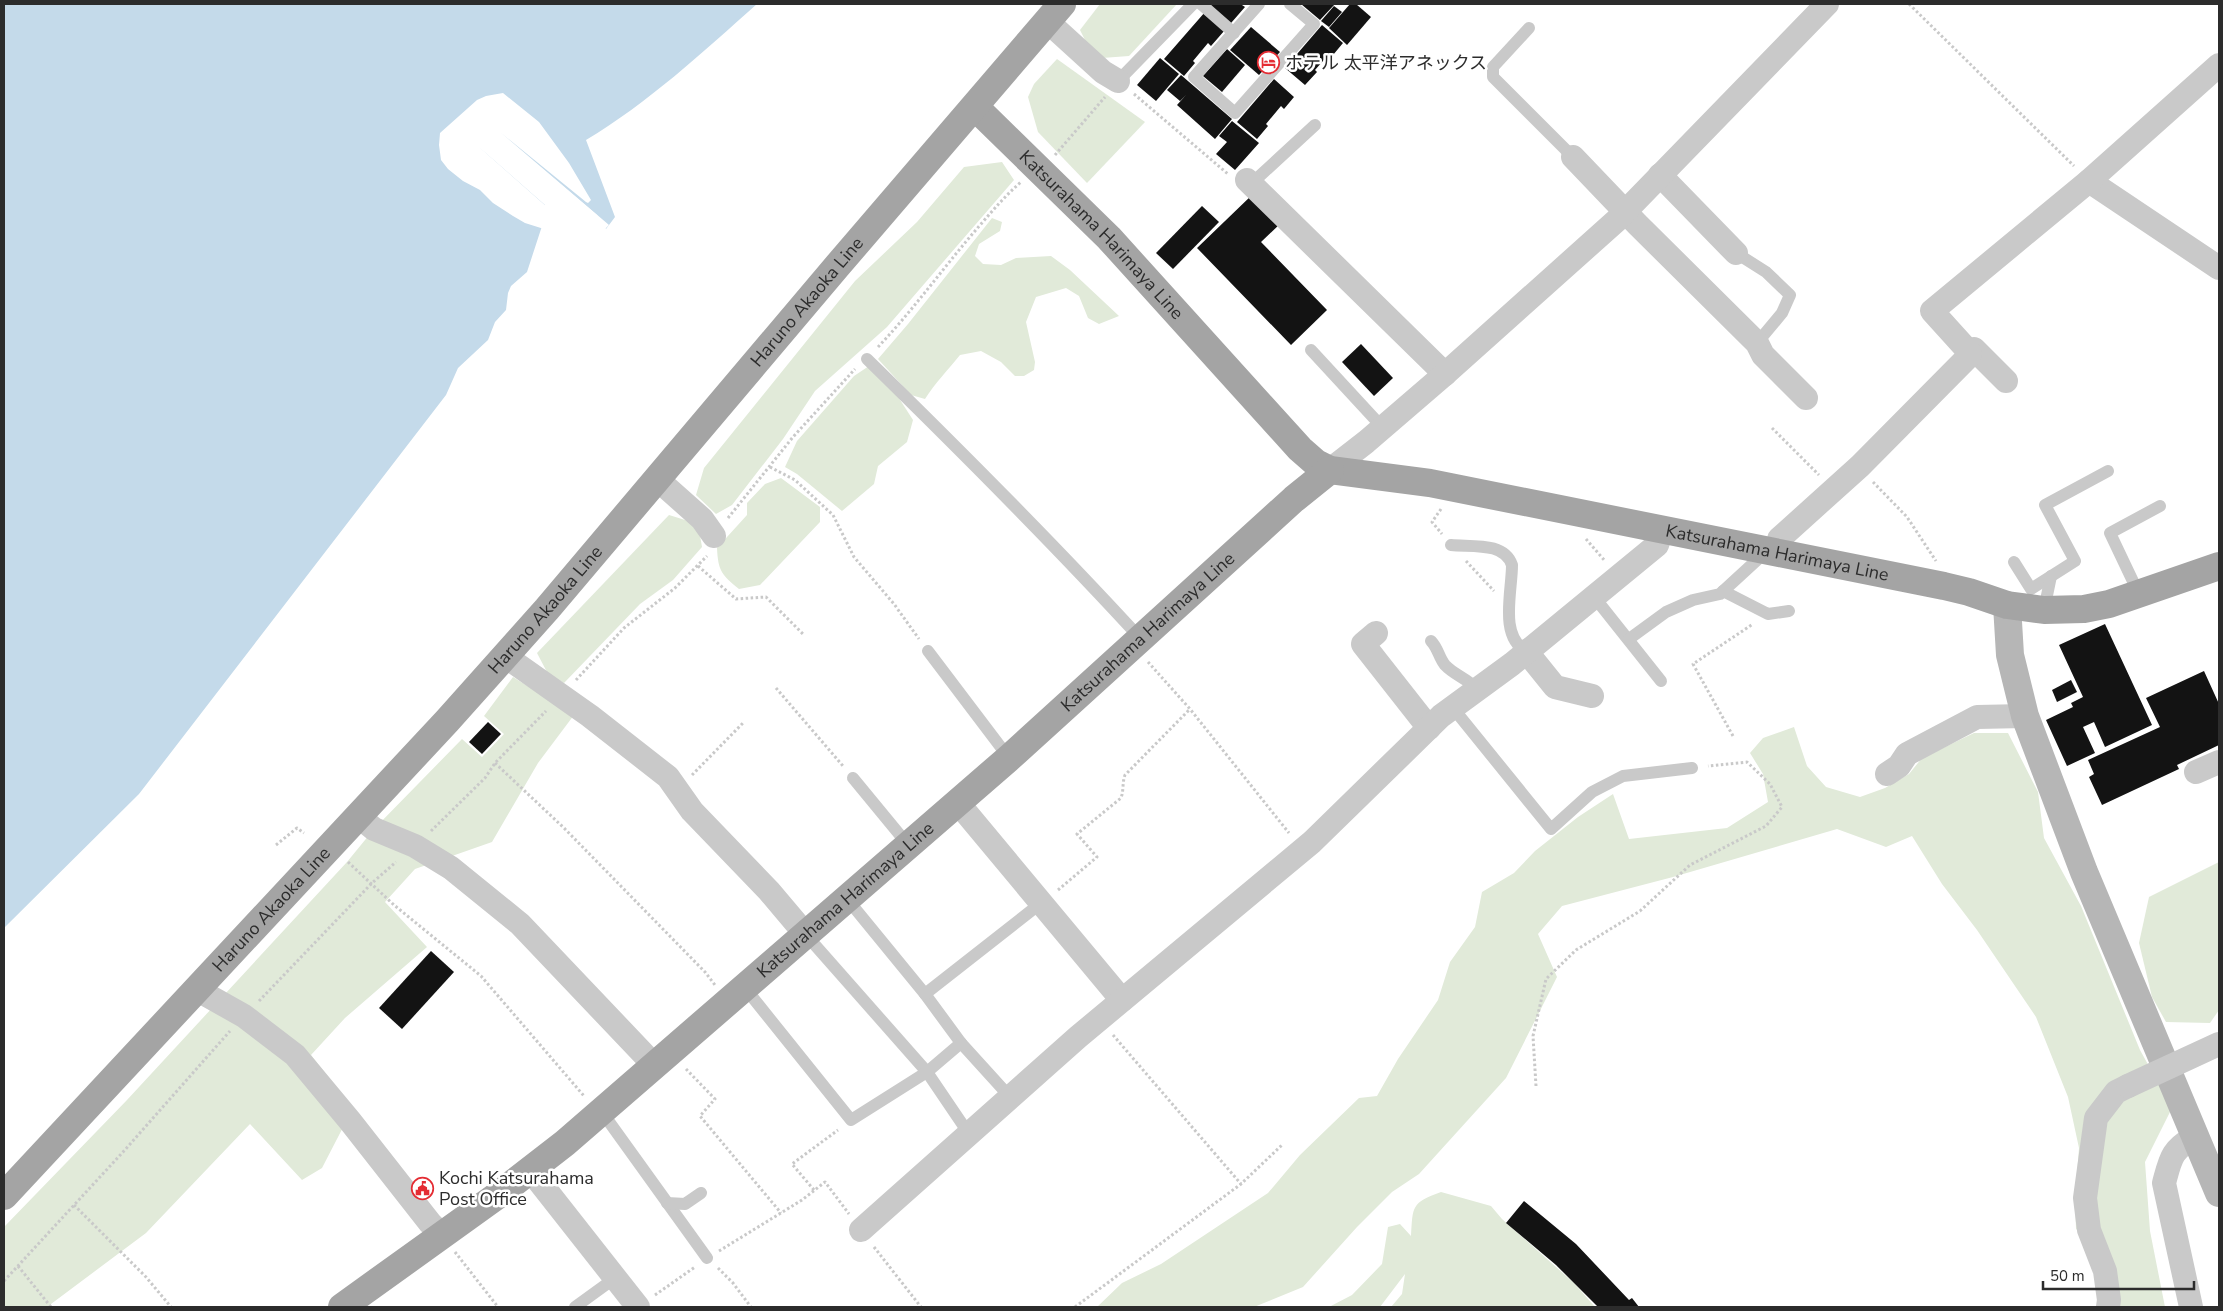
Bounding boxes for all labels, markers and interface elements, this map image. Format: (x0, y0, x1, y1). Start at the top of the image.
hotel icon: ホテル 太平洋アネックス (1257, 51, 1281, 75)
place label: ホテル 太平洋アネックス (1285, 51, 1487, 75)
street label: Katsurahama Harimaya Line (1014, 145, 1189, 325)
street label: Haruno Akaoka Line (745, 232, 869, 372)
street label: Katsurahama Harimaya Line (1664, 519, 1891, 587)
street label: Haruno Akaoka Line (483, 540, 608, 679)
street label: Katsurahama Harimaya Line (1056, 547, 1240, 717)
street label: Katsurahama Harimaya Line (752, 816, 939, 983)
street label: Haruno Akaoka Line (207, 841, 336, 977)
place label: Kochi Katsurahama Post Office (439, 1166, 594, 1211)
public building icon: Kochi Katsurahama Post Office (411, 1176, 435, 1200)
scale bar (2043, 1258, 2194, 1290)
text: 50 m (2050, 1266, 2085, 1286)

